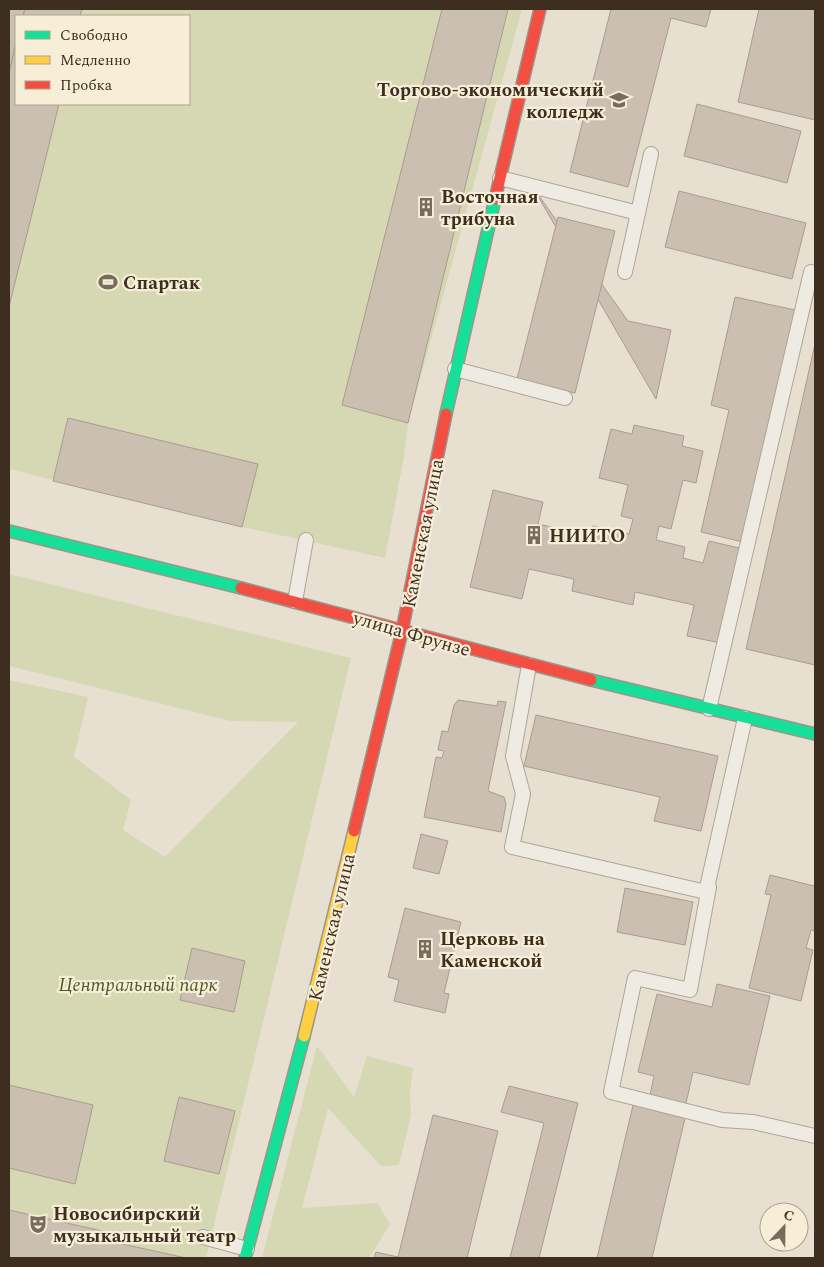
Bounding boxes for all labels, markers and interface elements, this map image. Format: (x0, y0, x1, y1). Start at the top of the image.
legend (15, 15, 190, 105)
text: Свободно (60, 24, 128, 47)
text: Медленно (60, 49, 131, 72)
text: Пробка (60, 74, 113, 97)
place label: Торгово-экономический колледж (377, 76, 604, 127)
school or university icon: Торгово-экономический колледж (608, 89, 630, 111)
place label: Восточная трибуна (441, 183, 539, 234)
building icon: Восточная трибуна (415, 196, 437, 218)
place label: Спартак (123, 269, 201, 298)
sports icon: Спартак (97, 271, 119, 293)
street label: Каменская улица (395, 456, 452, 610)
place label: НИИТО (549, 522, 625, 551)
building icon: НИИТО (523, 524, 545, 546)
street label: улица Фрунзе (349, 604, 474, 665)
street label: Каменская улица (301, 850, 364, 1004)
place label: Церковь на Каменской (440, 925, 545, 976)
building icon: Церковь на Каменской (414, 938, 436, 960)
park label: Центральный парк (58, 971, 218, 1000)
place label: Новосибирский музыкальный театр (53, 1200, 236, 1251)
north arrow (759, 1202, 809, 1252)
text: С (780, 1204, 797, 1227)
theatre icon: Новосибирский музыкальный театр (27, 1213, 49, 1235)

